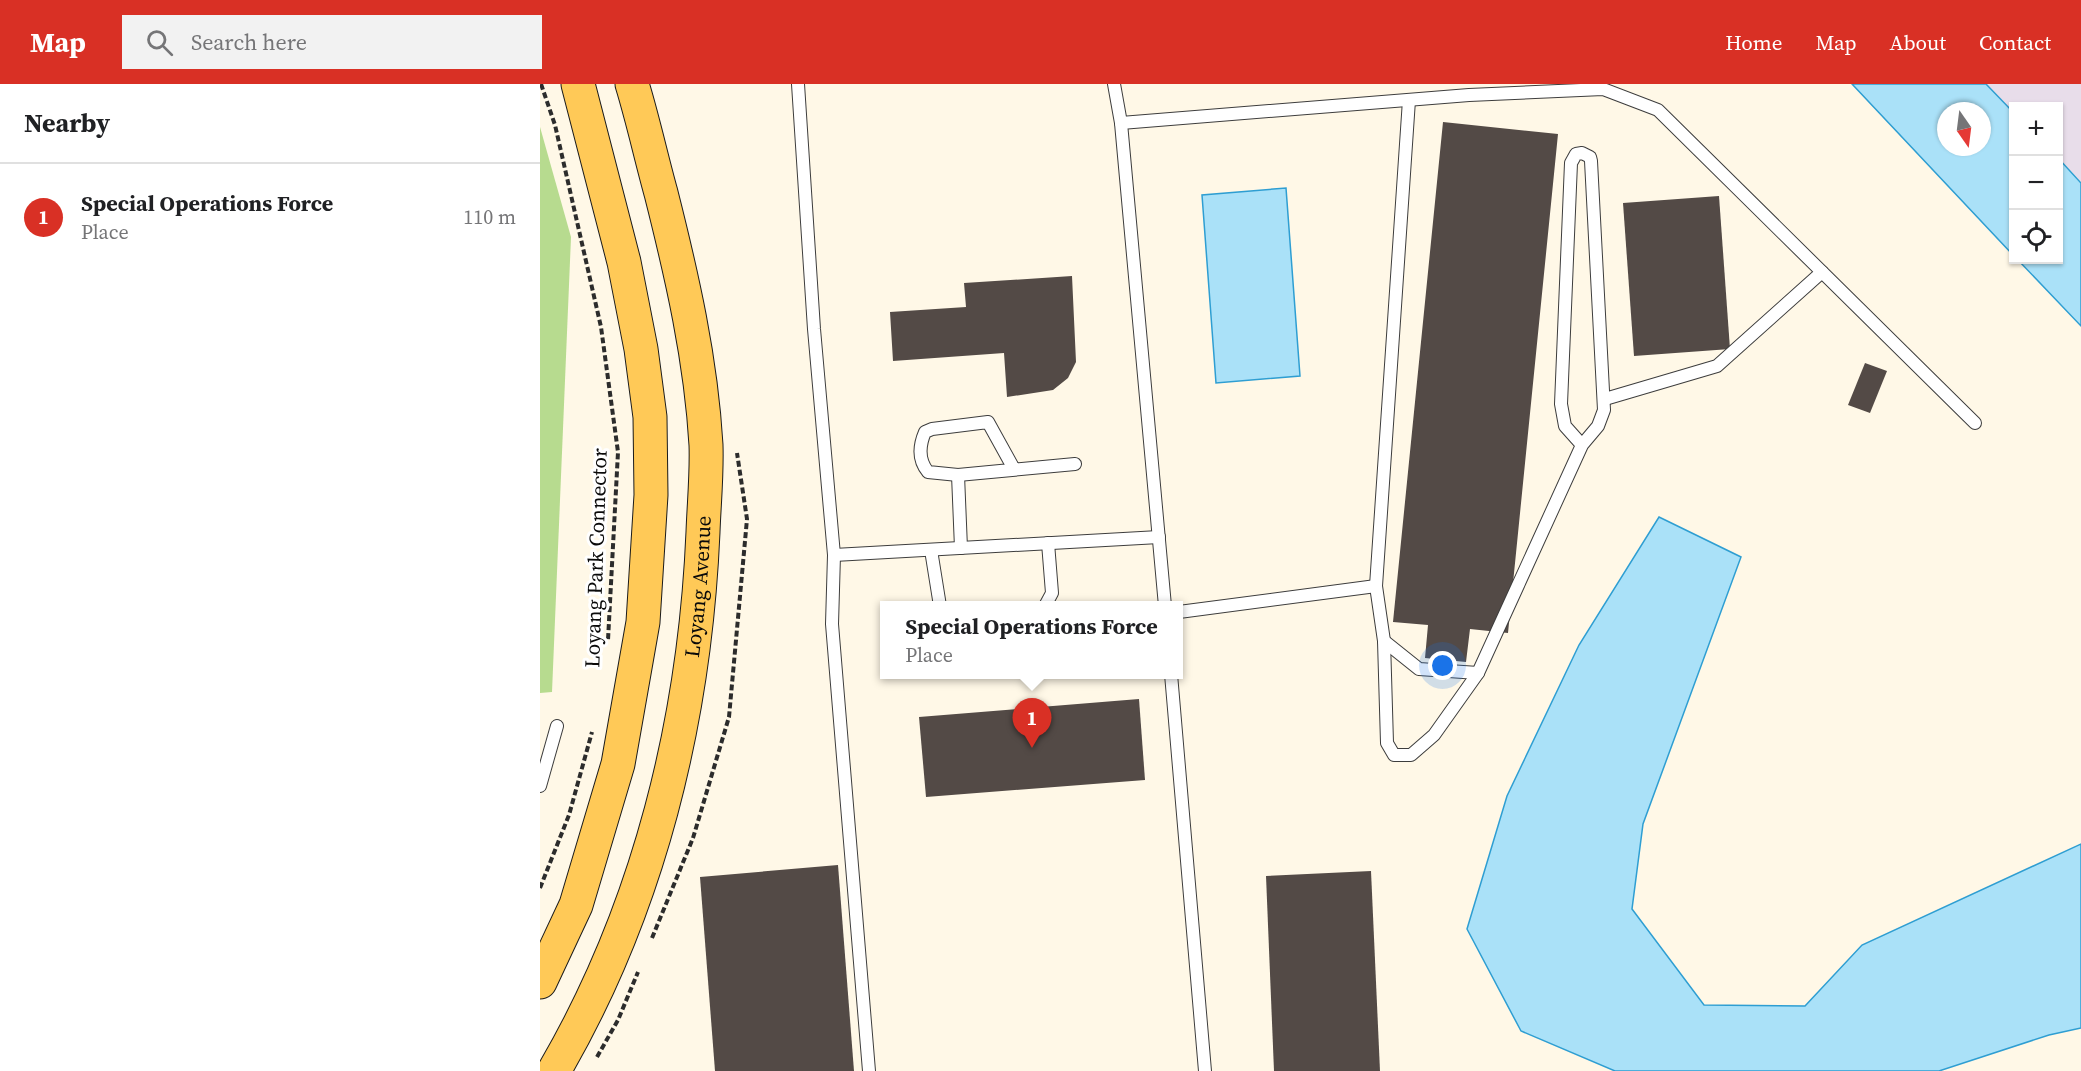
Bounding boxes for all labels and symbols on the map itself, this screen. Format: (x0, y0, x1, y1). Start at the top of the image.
north arrow (1937, 102, 1991, 156)
street label: Loyang Park Connector (577, 448, 614, 668)
street label: Loyang Avenue (677, 515, 718, 659)
your location (1428, 651, 1457, 680)
pin: 1 (1012, 698, 1052, 748)

